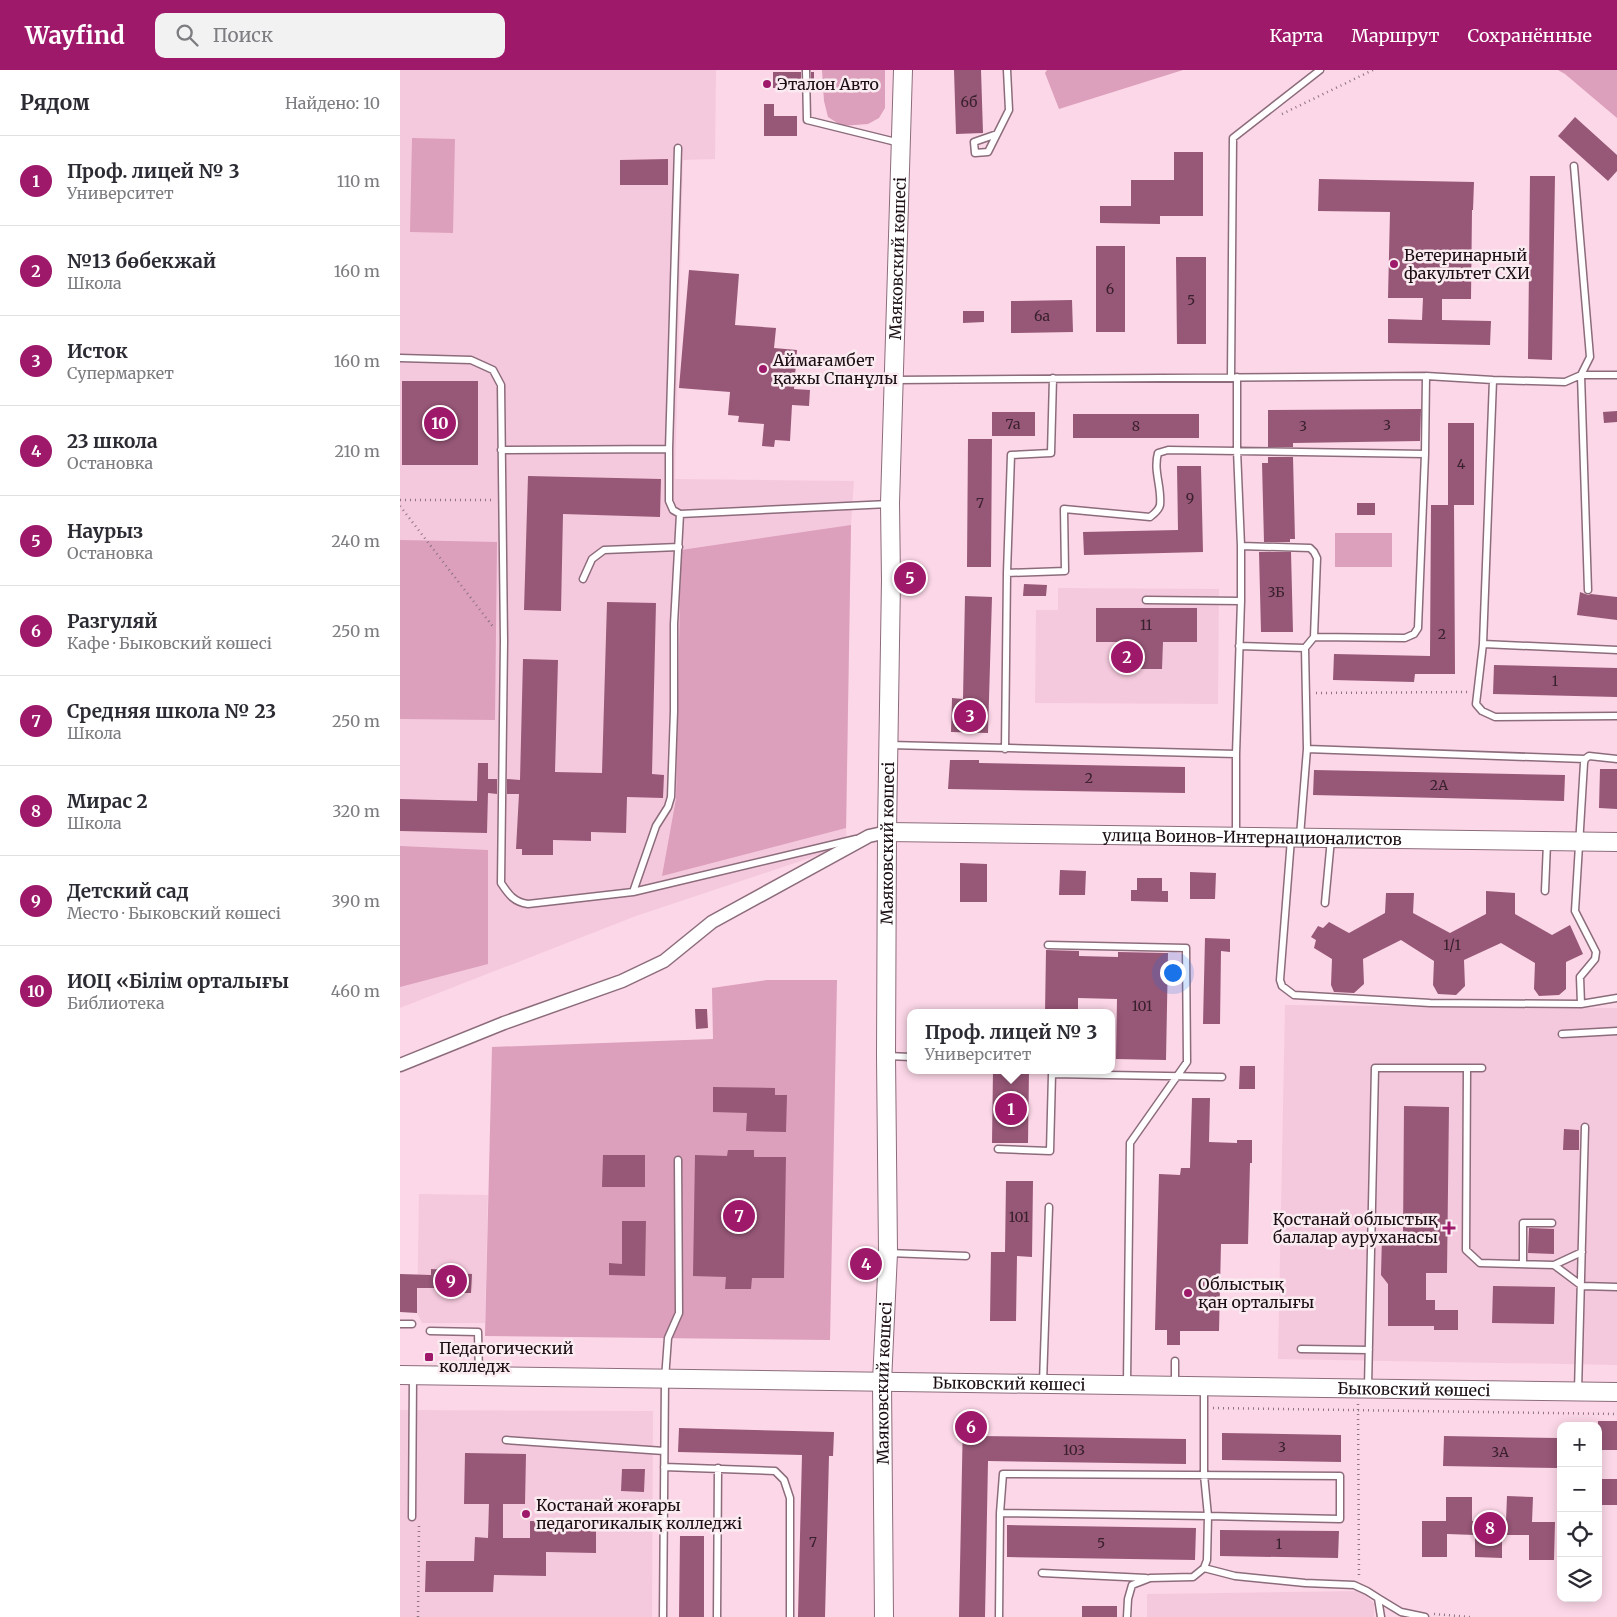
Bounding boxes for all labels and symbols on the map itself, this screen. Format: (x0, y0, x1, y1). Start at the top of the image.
place label: Эталон Авто (777, 74, 879, 94)
marker: Эталон Авто (761, 78, 773, 90)
house number: 6б (961, 93, 977, 111)
street label: Маяковский көшесі (885, 177, 910, 340)
place label: Ветеринарный факультет СХИ (1404, 245, 1530, 283)
marker: Ветеринарный факультет СХИ (1388, 258, 1400, 270)
house number: 6 (1106, 280, 1114, 298)
house number: 5 (1187, 291, 1195, 309)
house number: 6а (1034, 307, 1051, 325)
place label: Аймағамбет қажы Спанұлы (772, 350, 898, 388)
marker: Аймағамбет қажы Спанұлы (757, 363, 769, 375)
pin: 10 (424, 404, 456, 442)
house number: 7а (1006, 415, 1021, 433)
house number: 3 (1383, 416, 1391, 434)
house number: 8 (1132, 417, 1140, 435)
house number: 3 (1299, 417, 1307, 435)
house number: 4 (1457, 455, 1466, 473)
house number: 9 (1186, 489, 1194, 507)
house number: 7 (976, 494, 984, 512)
pin: 5 (894, 559, 926, 597)
house number: 3Б (1267, 583, 1285, 601)
house number: 11 (1140, 616, 1152, 634)
house number: 2 (1438, 625, 1446, 643)
pin: 2 (1111, 638, 1143, 676)
house number: 1 (1552, 672, 1558, 690)
pin: 3 (954, 697, 986, 735)
street label: Маяковский көшесі (877, 761, 898, 925)
house number: 2 (1085, 769, 1093, 787)
house number: 2А (1430, 776, 1448, 794)
street label: улица Воинов-Интернационалистов (1102, 825, 1402, 849)
house number: 1/1 (1443, 936, 1461, 954)
your location (1160, 960, 1186, 986)
house number: 101 (1132, 997, 1152, 1015)
pin: 1 (995, 1090, 1027, 1128)
pin: 7 (723, 1197, 755, 1235)
house number: 101 (1009, 1208, 1029, 1226)
place label: Қостанай облыстық балалар ауруханасы (1273, 1209, 1438, 1247)
marker: Қостанай облыстық балалар ауруханасы (1442, 1221, 1456, 1235)
pin: 4 (850, 1245, 882, 1283)
pin: 9 (435, 1262, 467, 1300)
place label: Облыстық қан орталығы (1198, 1274, 1315, 1312)
marker: Облыстық қан орталығы (1182, 1287, 1194, 1299)
street label: Маяковский көшесі (872, 1301, 896, 1465)
place label: Педагогический колледж (439, 1338, 574, 1376)
marker: Педагогический колледж (423, 1351, 435, 1363)
street label: Быковский көшесі (932, 1372, 1086, 1395)
street label: Быковский көшесі (1337, 1378, 1491, 1400)
pin: 6 (955, 1408, 987, 1446)
house number: 3 (1278, 1438, 1286, 1456)
house number: 103 (1063, 1441, 1085, 1459)
house number: 3А (1491, 1443, 1509, 1461)
place label: Костанай жоғары педагогикалық колледжі (536, 1495, 742, 1533)
marker: Костанай жоғары педагогикалық колледжі (520, 1508, 532, 1520)
pin: 8 (1474, 1509, 1506, 1547)
house number: 7 (809, 1533, 817, 1551)
house number: 5 (1097, 1534, 1105, 1552)
house number: 1 (1276, 1535, 1282, 1553)

